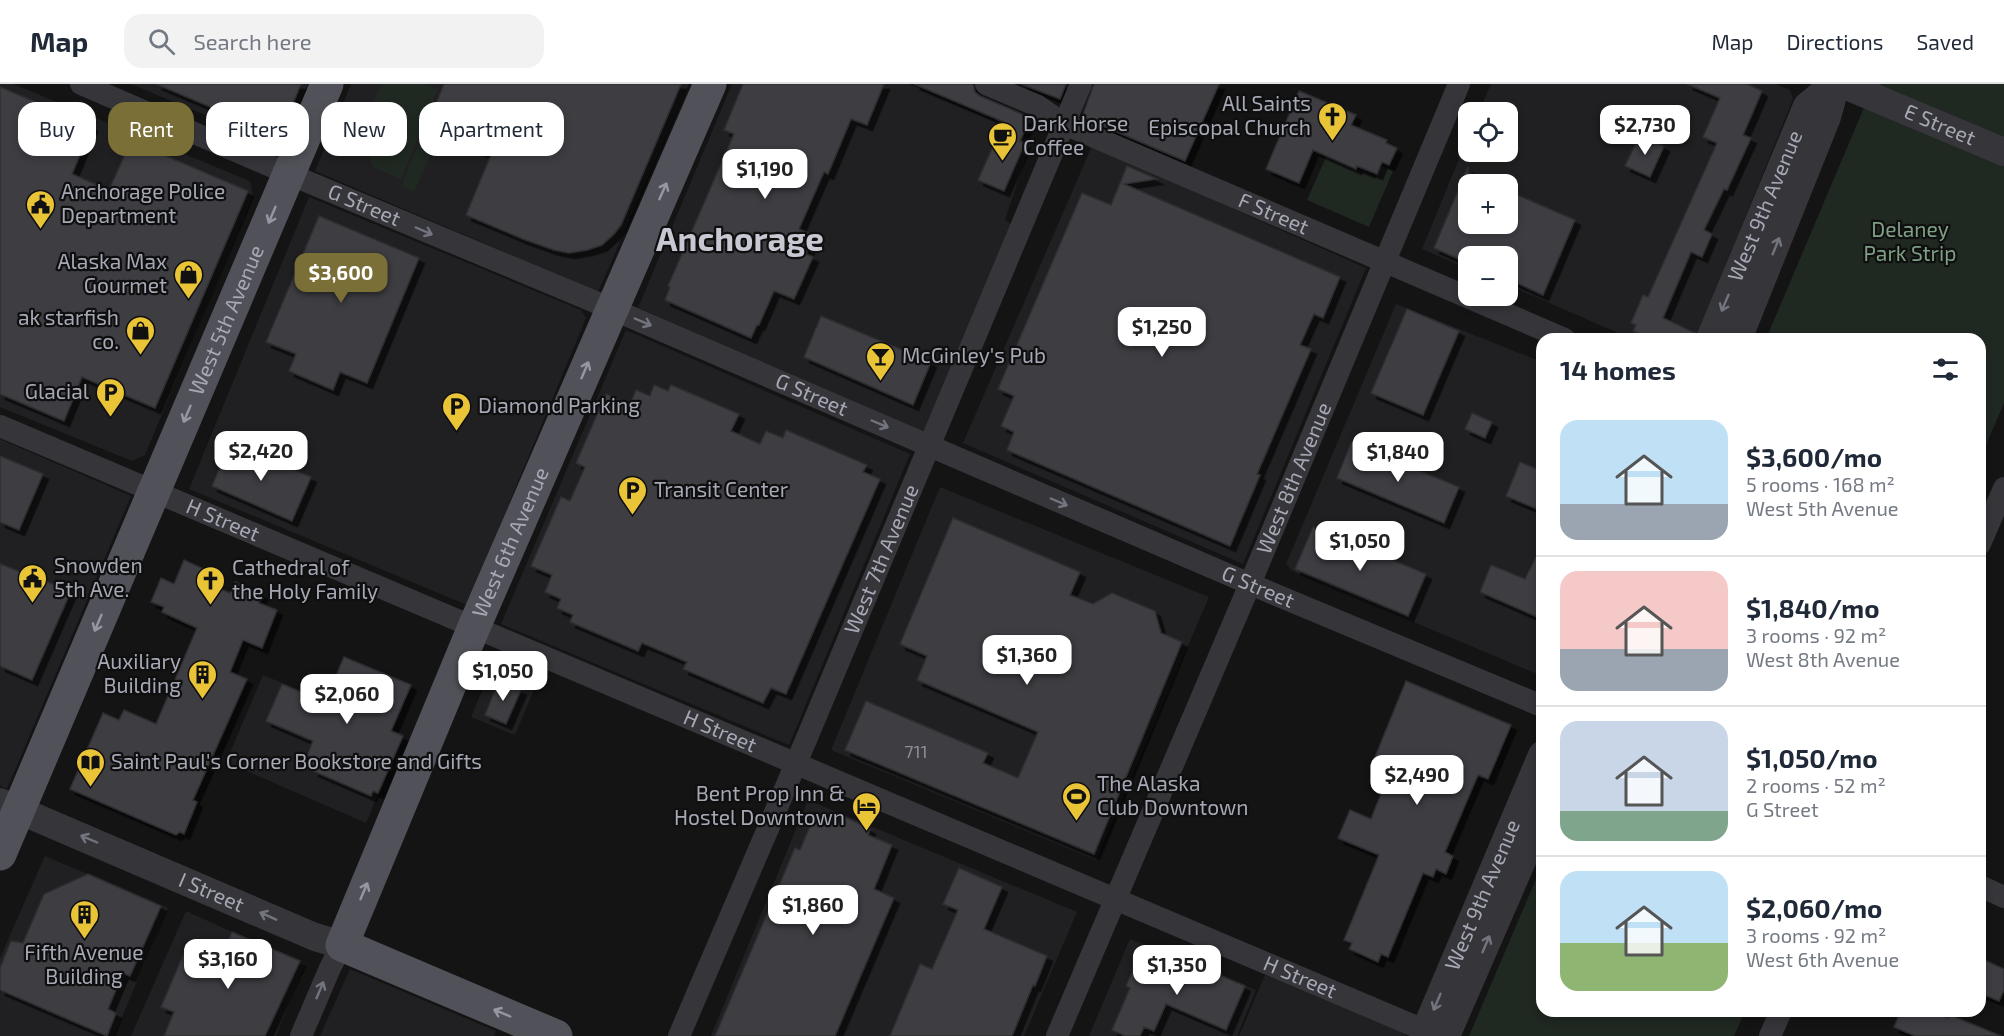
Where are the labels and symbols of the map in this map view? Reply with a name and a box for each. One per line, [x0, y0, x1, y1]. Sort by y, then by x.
place label: All Saints Episcopal Church [1148, 90, 1311, 139]
street label: E Street [1901, 98, 1980, 150]
church icon: All Saints Episcopal Church [1316, 100, 1348, 142]
pin: $2,730 [1596, 105, 1694, 156]
place label: Dark Horse Coffee [1023, 110, 1128, 159]
cafe icon: Dark Horse Coffee [986, 120, 1018, 162]
street label: West 9th Avenue [1721, 126, 1806, 285]
pin: $1,190 [716, 149, 814, 200]
place label: Anchorage Police Department [61, 178, 225, 227]
street label: G Street [325, 178, 405, 230]
one-way arrow [658, 183, 669, 201]
street label: F Street [1235, 186, 1313, 239]
public building icon: Anchorage Police Department [24, 188, 56, 230]
one-way arrow [266, 205, 277, 224]
park label: Delaney Park Strip [1864, 216, 1956, 265]
district label: Anchorage [656, 218, 824, 258]
one-way arrow [415, 226, 433, 237]
one-way arrow [1771, 237, 1782, 256]
street label: West 5th Avenue [183, 241, 268, 398]
place label: Alaska Max Gourmet [58, 248, 167, 297]
pin: $3,600 [292, 253, 390, 304]
shop icon: Alaska Max Gourmet [172, 258, 204, 300]
one-way arrow [1719, 293, 1730, 311]
place label: ak starfish co. [18, 304, 119, 353]
pin: $1,250 [1113, 307, 1211, 358]
shop icon: ak starfish co. [124, 314, 156, 356]
one-way arrow [633, 317, 652, 328]
bar icon: McGinley's Pub [865, 340, 897, 382]
place label: McGinley's Pub [902, 342, 1046, 367]
one-way arrow [580, 362, 592, 380]
street label: G Street [772, 367, 852, 420]
parking icon: Glacial [94, 376, 126, 418]
place label: Glacial [25, 378, 90, 403]
parking icon: Diamond Parking [441, 390, 473, 432]
place label: Diamond Parking [478, 392, 640, 417]
street label: West 8th Avenue [1250, 398, 1336, 557]
one-way arrow [181, 404, 192, 423]
one-way arrow [871, 420, 889, 431]
pin: $2,420 [212, 431, 310, 482]
pin: $1,840 [1349, 432, 1447, 483]
street label: West 6th Avenue [466, 463, 553, 621]
parking icon: Transit Center [617, 474, 649, 516]
place label: Transit Center [654, 476, 789, 501]
street label: West 7th Avenue [838, 480, 923, 637]
street label: H Street [183, 493, 264, 546]
one-way arrow [1049, 497, 1068, 508]
pin: $1,050 [1311, 521, 1409, 572]
place label: Snowden 5th Ave. [54, 552, 143, 601]
place label: Cathedral of the Holy Family [232, 554, 378, 603]
street label: G Street [1218, 559, 1298, 612]
public building icon: Snowden 5th Ave. [17, 562, 49, 604]
church icon: Cathedral of the Holy Family [195, 564, 227, 606]
one-way arrow [92, 613, 103, 632]
pin: $1,360 [978, 635, 1076, 686]
place label: Auxiliary Building [97, 648, 181, 697]
pin: $1,050 [454, 651, 552, 702]
building icon: Auxiliary Building [186, 658, 218, 700]
pin: $2,060 [298, 674, 396, 725]
street label: H Street [680, 703, 761, 757]
house number: 711 [904, 740, 928, 762]
library icon: Saint Paul's Corner Bookstore and Gifts [74, 746, 106, 788]
place label: Saint Paul's Corner Bookstore and Gifts [111, 748, 482, 773]
pin: $2,490 [1368, 755, 1466, 806]
place label: The Alaska Club Downtown [1097, 770, 1249, 819]
place label: Bent Prop Inn & Hostel Downtown [674, 780, 845, 829]
sports icon: The Alaska Club Downtown [1060, 780, 1092, 822]
hotel icon: Bent Prop Inn & Hostel Downtown [850, 790, 882, 832]
street label: West 9th Avenue [1438, 816, 1524, 974]
one-way arrow [80, 833, 98, 844]
street label: I Street [176, 866, 248, 916]
one-way arrow [359, 882, 370, 901]
pin: $1,860 [764, 885, 862, 936]
building icon: Fifth Avenue Building [68, 898, 100, 940]
one-way arrow [259, 910, 278, 921]
one-way arrow [1481, 935, 1493, 953]
place label: Fifth Avenue Building [24, 939, 144, 988]
pin: $3,160 [179, 939, 277, 990]
pin: $1,350 [1128, 945, 1226, 996]
street label: H Street [1260, 949, 1341, 1003]
one-way arrow [315, 981, 326, 1000]
one-way arrow [1431, 993, 1442, 1011]
one-way arrow [494, 1007, 512, 1018]

